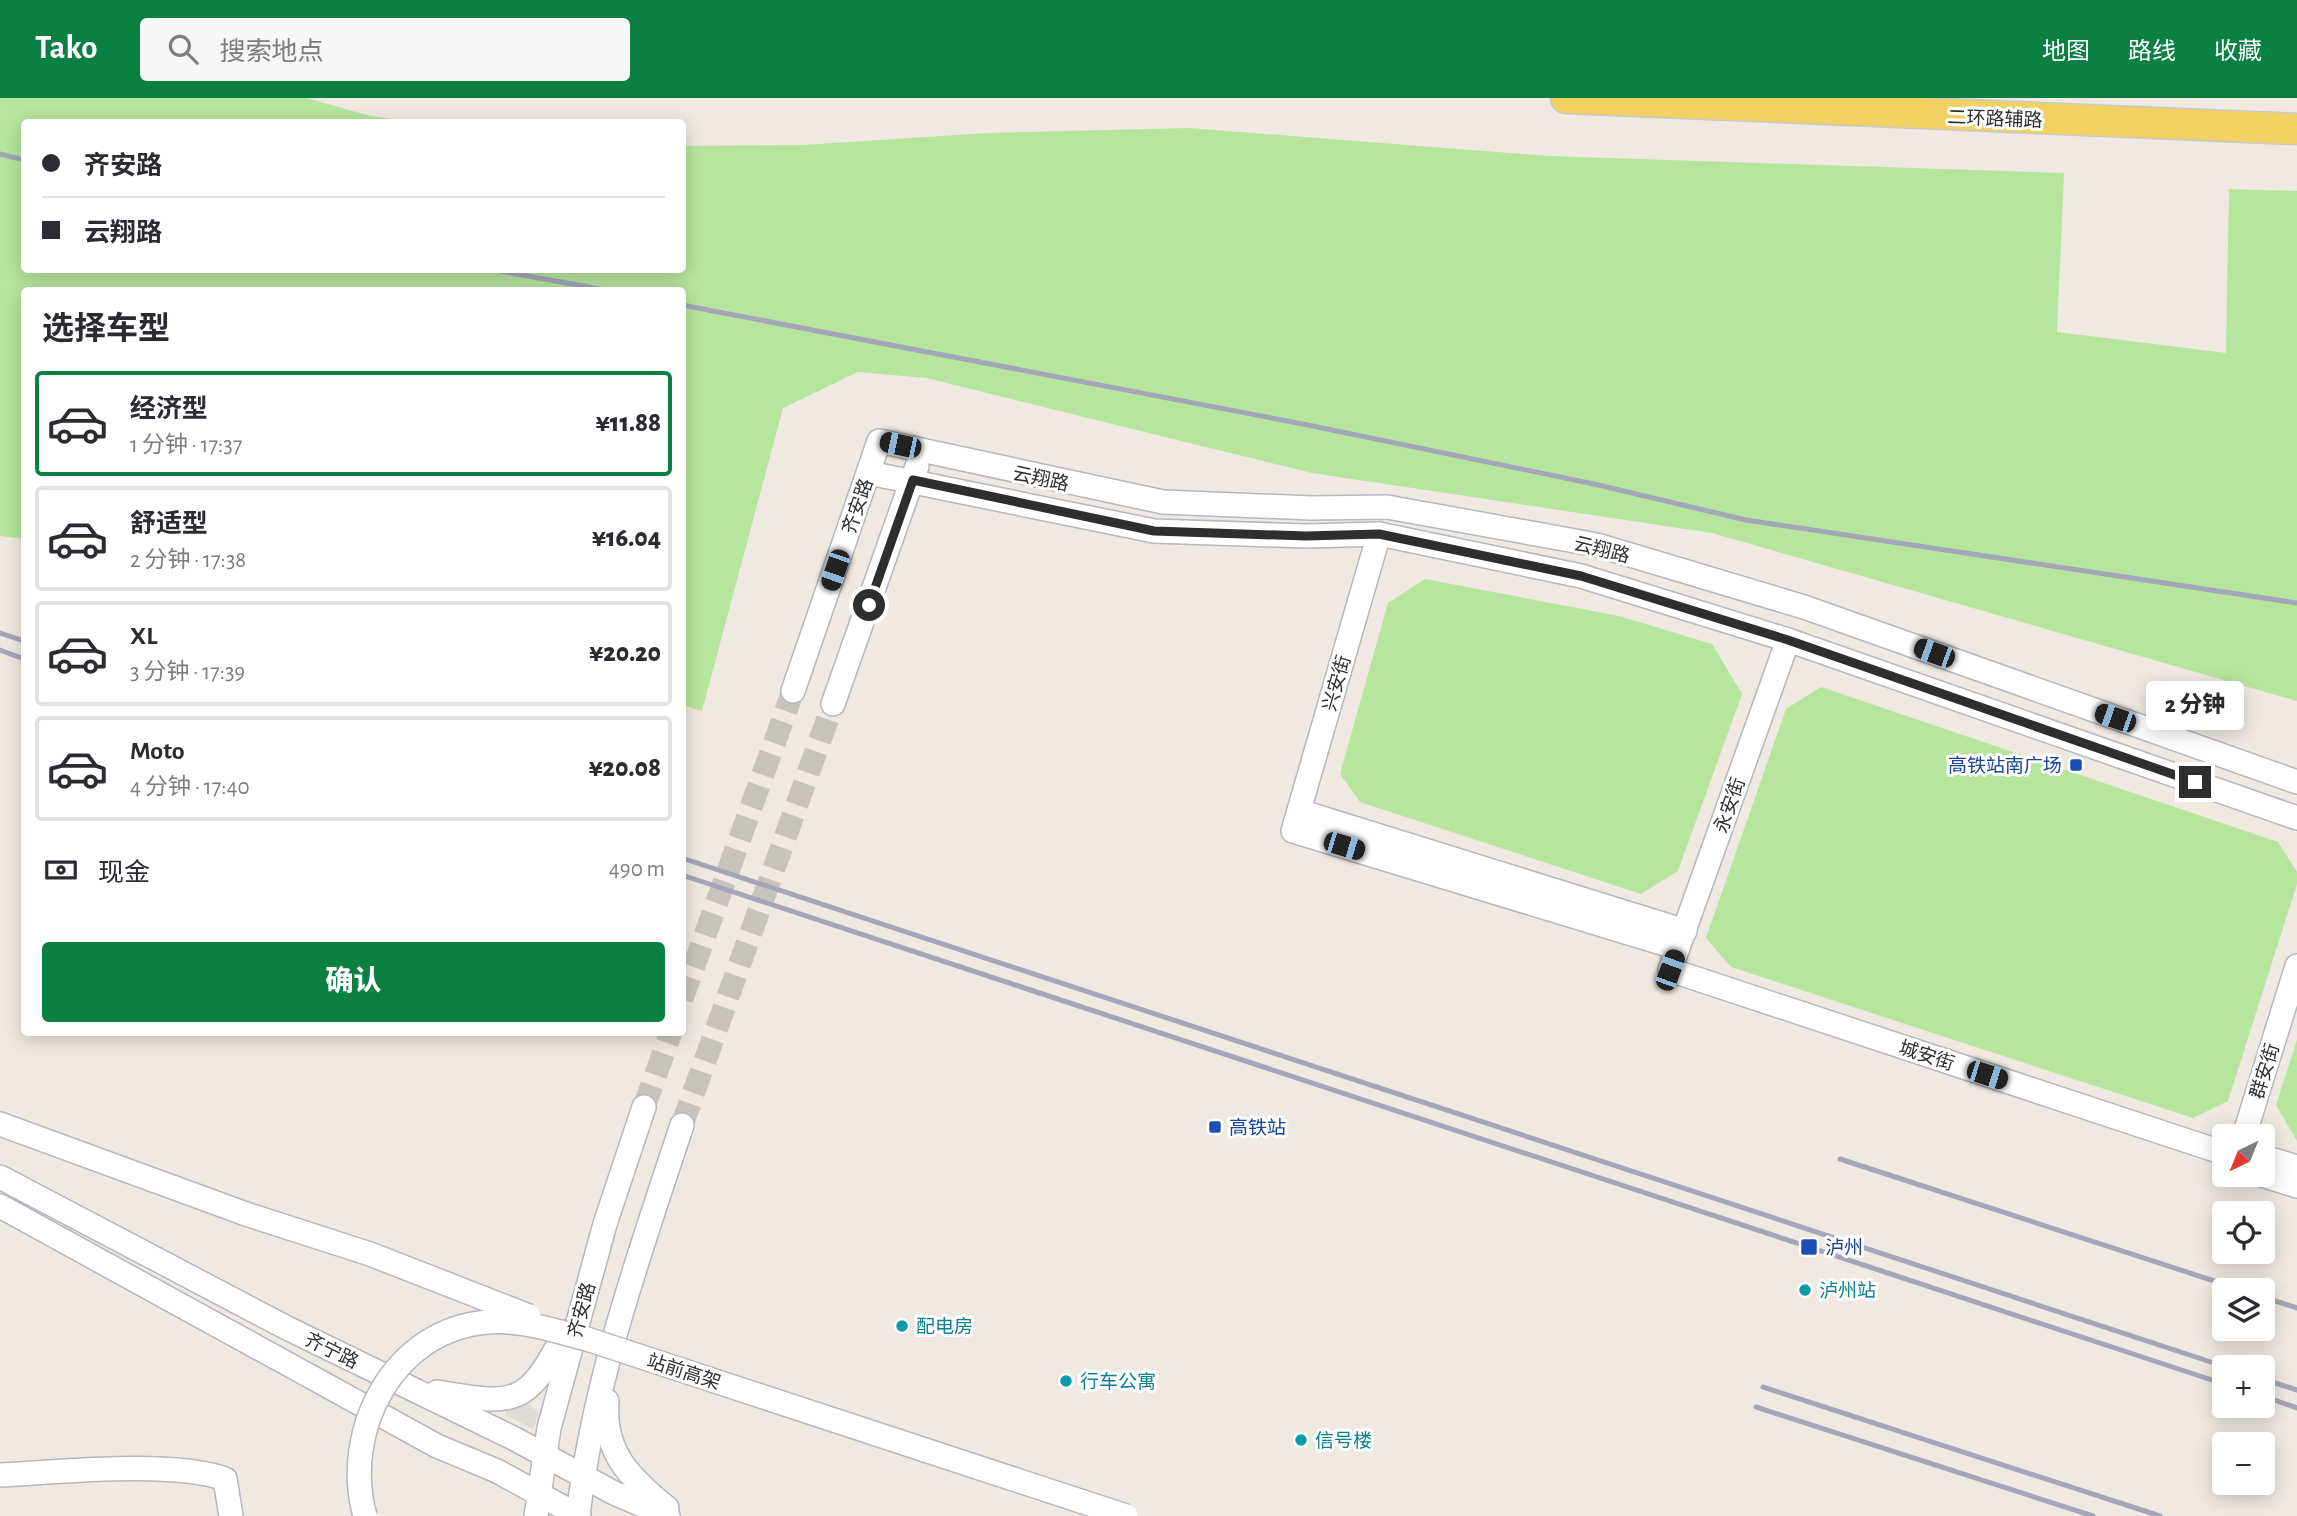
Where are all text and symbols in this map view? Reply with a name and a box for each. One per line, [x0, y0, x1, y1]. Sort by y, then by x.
search box [140, 18, 630, 81]
icon: search [164, 30, 202, 68]
text: Tako [35, 32, 98, 65]
text: 搜索地点 [220, 39, 324, 65]
text: 地图 [2042, 40, 2090, 64]
text: 路线 [2128, 40, 2176, 64]
text: 收藏 [2214, 40, 2262, 64]
street label: 二环路辅路 [1947, 107, 2043, 131]
text: 齐安路 [84, 153, 162, 179]
text: 云翔路 [84, 220, 162, 246]
text: 选择车型 [42, 313, 170, 345]
icon: car [46, 392, 109, 455]
text: 经济型 [130, 396, 208, 422]
text: ¥11.88 [596, 410, 661, 436]
car [878, 430, 923, 460]
text: 1 分钟 · 17:37 [130, 434, 242, 457]
street label: 云翔路 [1011, 463, 1071, 495]
street label: 齐安路 [838, 476, 877, 537]
icon: car [46, 507, 109, 570]
text: 舒适型 [130, 511, 208, 537]
text: ¥16.04 [592, 525, 661, 551]
street label: 云翔路 [1572, 533, 1632, 567]
car [819, 547, 852, 593]
text: 2 分钟 · 17:38 [130, 549, 246, 572]
route start [853, 589, 885, 621]
icon: car [46, 622, 109, 685]
text: XL [130, 623, 157, 649]
car [1911, 636, 1958, 670]
text: ¥20.20 [589, 640, 661, 666]
street label: 兴安街 [1319, 653, 1354, 713]
text: 3 分钟 · 17:39 [130, 661, 245, 684]
callout: 2 分钟 [2146, 680, 2244, 730]
text: 2 分钟 [2165, 694, 2225, 717]
car [2092, 701, 2139, 735]
icon: car [46, 737, 109, 800]
text: Moto [130, 738, 185, 764]
text: ¥20.08 [588, 755, 661, 781]
place label: 高铁站南广场 [1948, 755, 2062, 776]
marker: 高铁站南广场 [2068, 757, 2084, 773]
route end [2179, 766, 2211, 798]
street label: 永安街 [1710, 775, 1749, 836]
text: 4 分钟 · 17:40 [130, 776, 250, 799]
car [1321, 830, 1368, 862]
icon: cash [42, 851, 80, 889]
text: 490 m [609, 858, 665, 881]
text: 现金 [98, 860, 150, 886]
button: 确认 [42, 942, 665, 1022]
car [1653, 947, 1688, 993]
street label: 城安街 [1896, 1037, 1957, 1074]
street label: 群安街 [2246, 1041, 2283, 1101]
car [1964, 1059, 2011, 1091]
place label: 高铁站 [1229, 1117, 1286, 1138]
marker: 高铁站 [1207, 1119, 1223, 1135]
north arrow [2212, 1124, 2275, 1186]
map controls [2212, 1124, 2275, 1495]
button: locate [2212, 1201, 2275, 1264]
marker: 泸州 [1799, 1237, 1819, 1257]
place label: 泸州 [1825, 1238, 1863, 1258]
button: layers [2212, 1278, 2275, 1341]
street label: 齐安路 [564, 1280, 599, 1340]
place label: 泸州站 [1819, 1281, 1876, 1301]
marker: 泸州站 [1797, 1282, 1813, 1298]
place label: 配电房 [916, 1317, 973, 1337]
marker: 配电房 [894, 1318, 910, 1334]
street label: 齐宁路 [302, 1329, 362, 1372]
street label: 站前高架 [644, 1350, 723, 1393]
button: + [2212, 1355, 2275, 1418]
place label: 行车公寓 [1080, 1371, 1156, 1392]
marker: 行车公寓 [1058, 1373, 1074, 1389]
place label: 信号楼 [1315, 1430, 1372, 1451]
marker: 信号楼 [1293, 1432, 1309, 1448]
button: − [2212, 1432, 2275, 1495]

